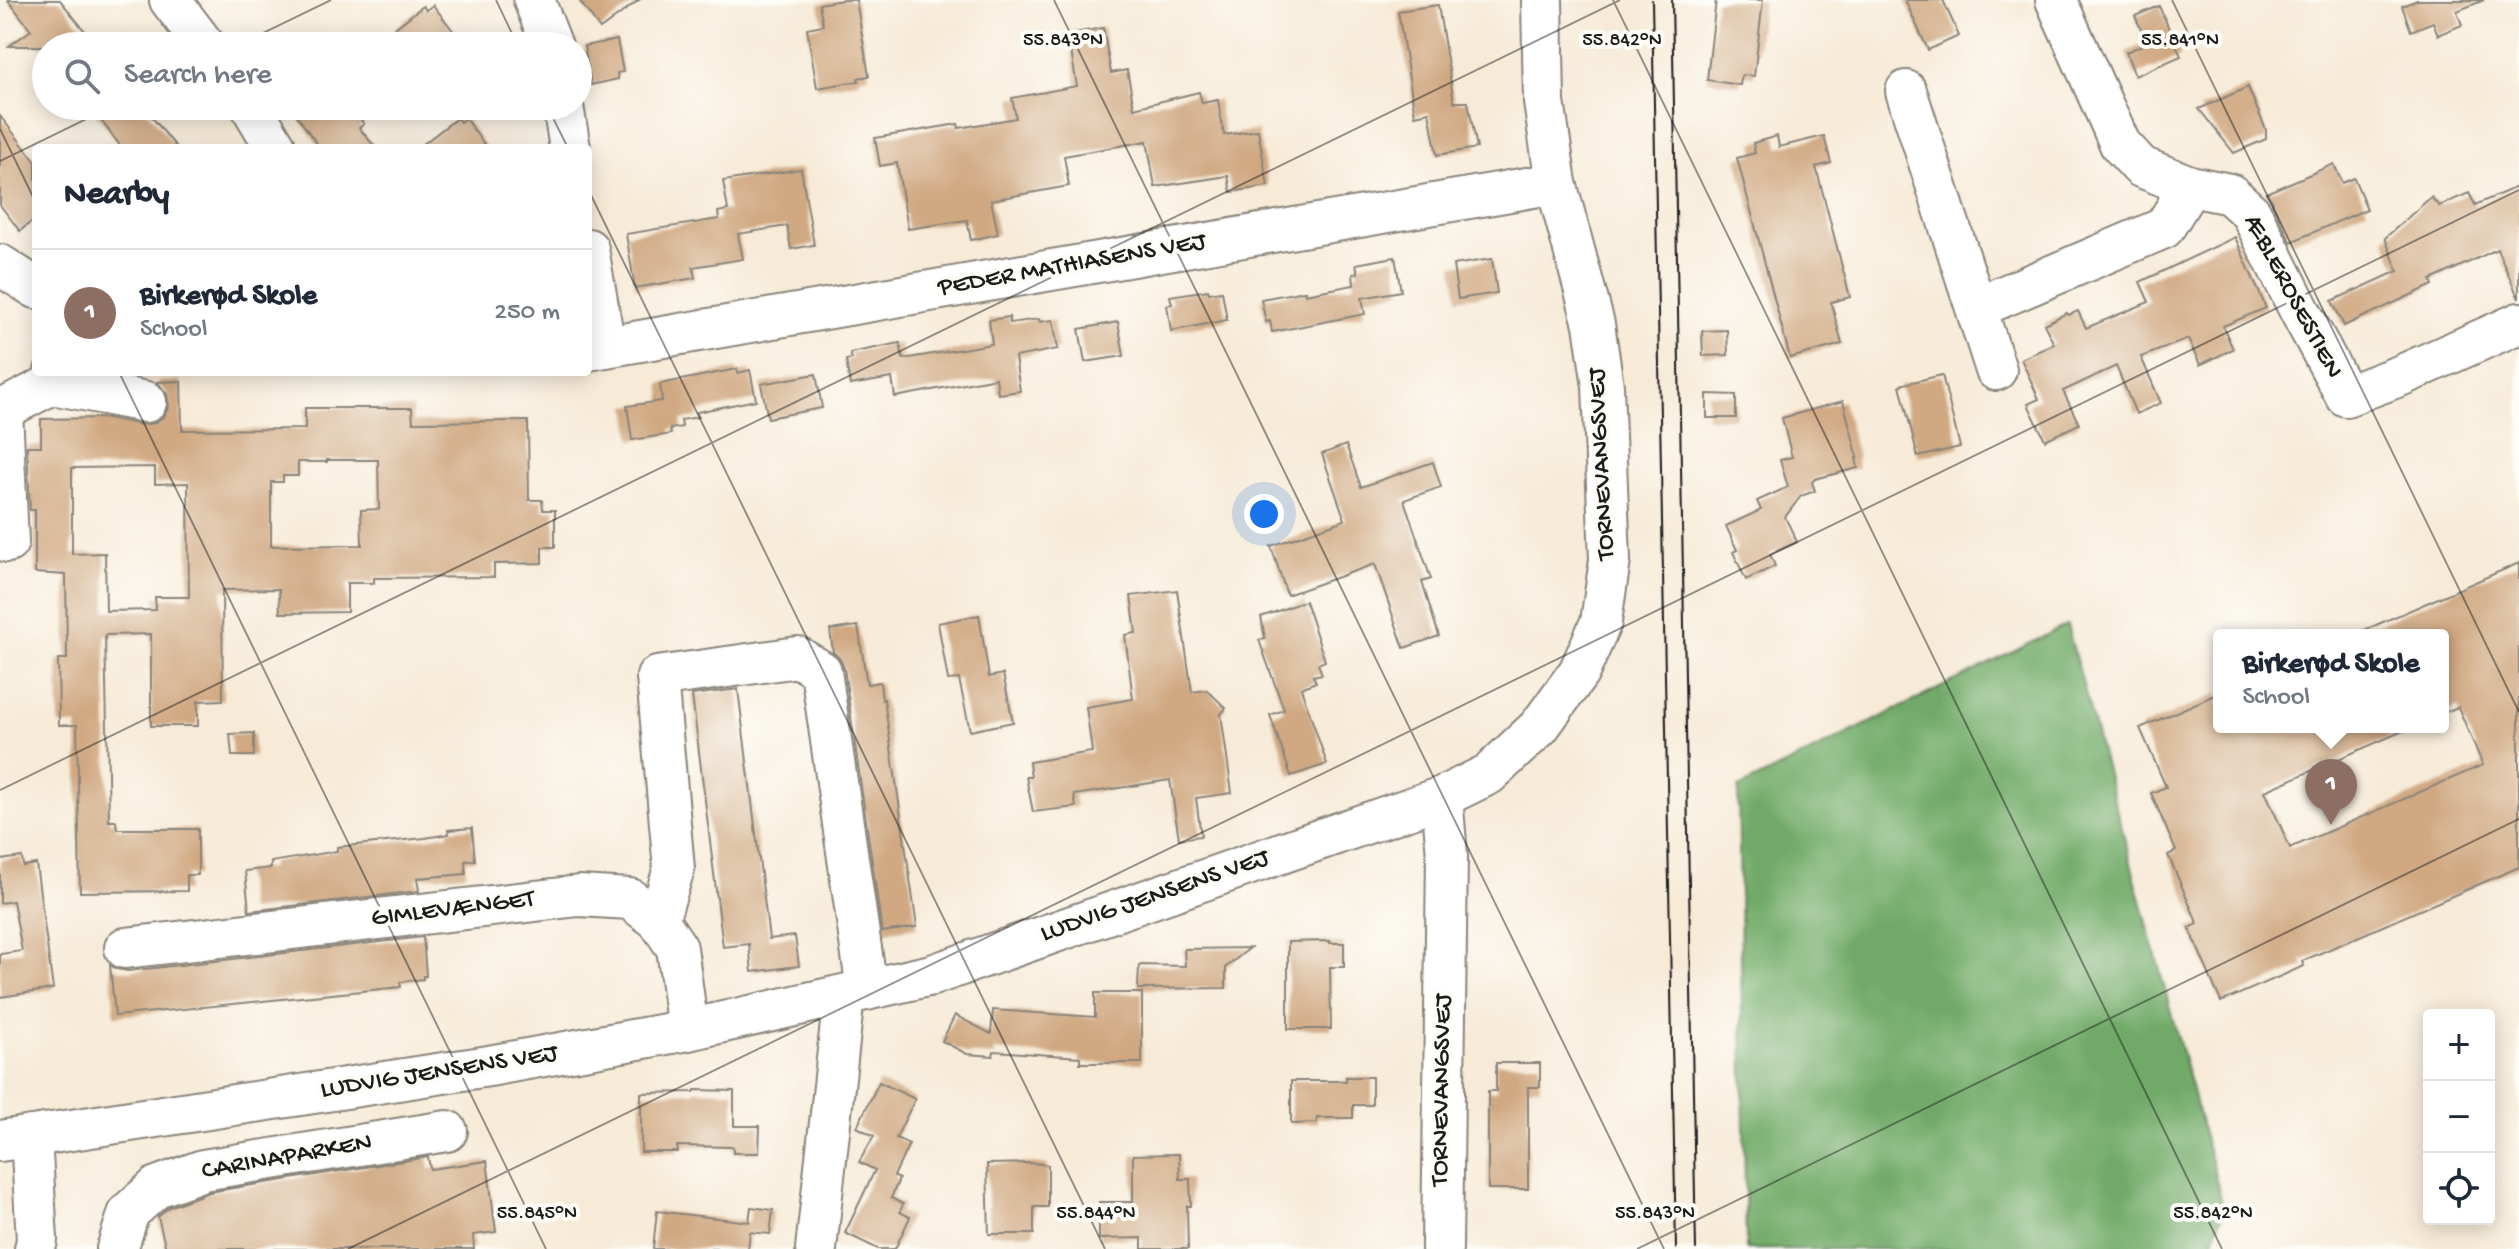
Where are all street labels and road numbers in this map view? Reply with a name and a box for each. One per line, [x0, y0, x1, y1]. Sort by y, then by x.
street label: ÆBLEROSESTIEN [2236, 209, 2348, 385]
street label: PEDER MATHIASENS VEJ [935, 227, 1209, 305]
street label: TORNEVANGSVEJ [1582, 366, 1624, 563]
street label: LUDVIG JENSENS VEJ [1037, 843, 1274, 951]
street label: GIMLEVÆNGET [370, 884, 537, 935]
street label: TORNEVANGSVEJ [1426, 992, 1460, 1188]
street label: LUDVIG JENSENS VEJ [318, 1039, 561, 1107]
street label: CARINAPARKEN [199, 1128, 375, 1188]

